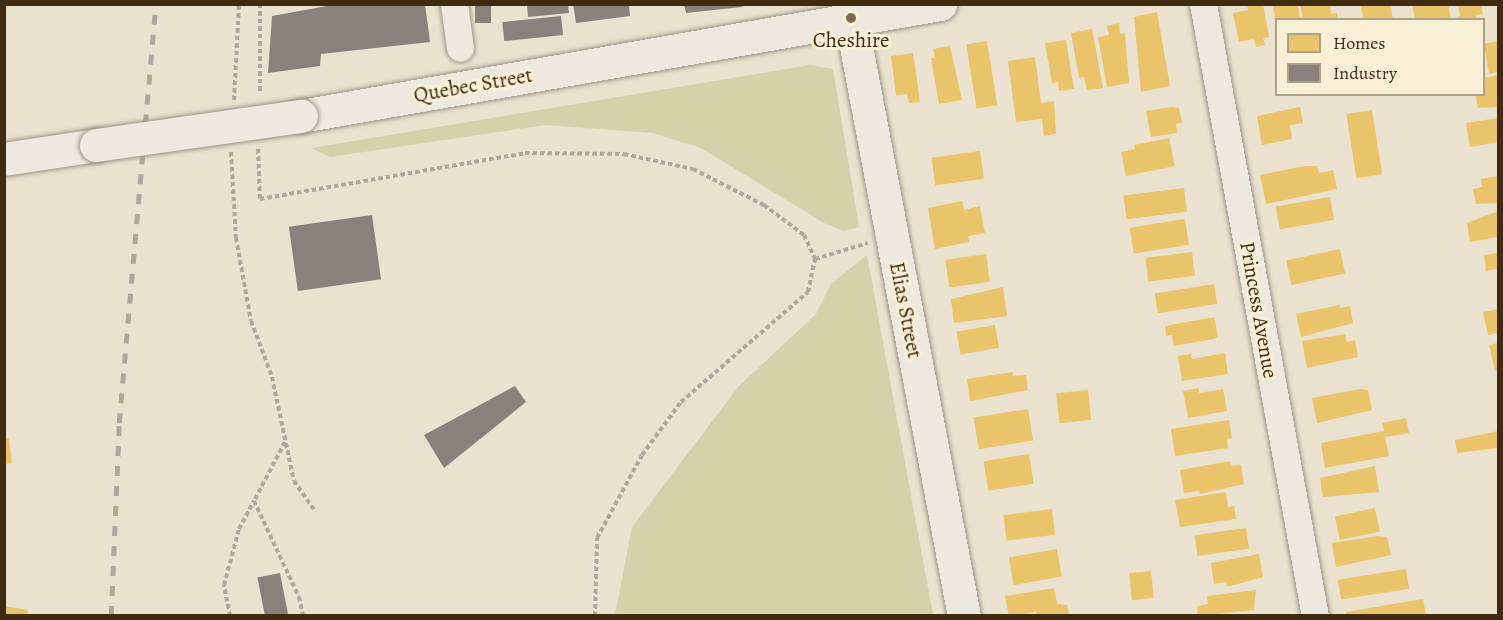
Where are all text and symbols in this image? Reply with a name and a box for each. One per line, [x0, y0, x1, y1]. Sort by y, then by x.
marker: Cheshire [844, 11, 858, 25]
legend [1275, 18, 1485, 96]
place label: Cheshire [813, 27, 889, 53]
text: Homes [1333, 31, 1385, 55]
text: Industry [1333, 61, 1397, 85]
street label: Quebec Street [412, 62, 534, 108]
street label: Princess Avenue [1235, 240, 1283, 380]
street label: Elias Street [884, 260, 928, 360]

